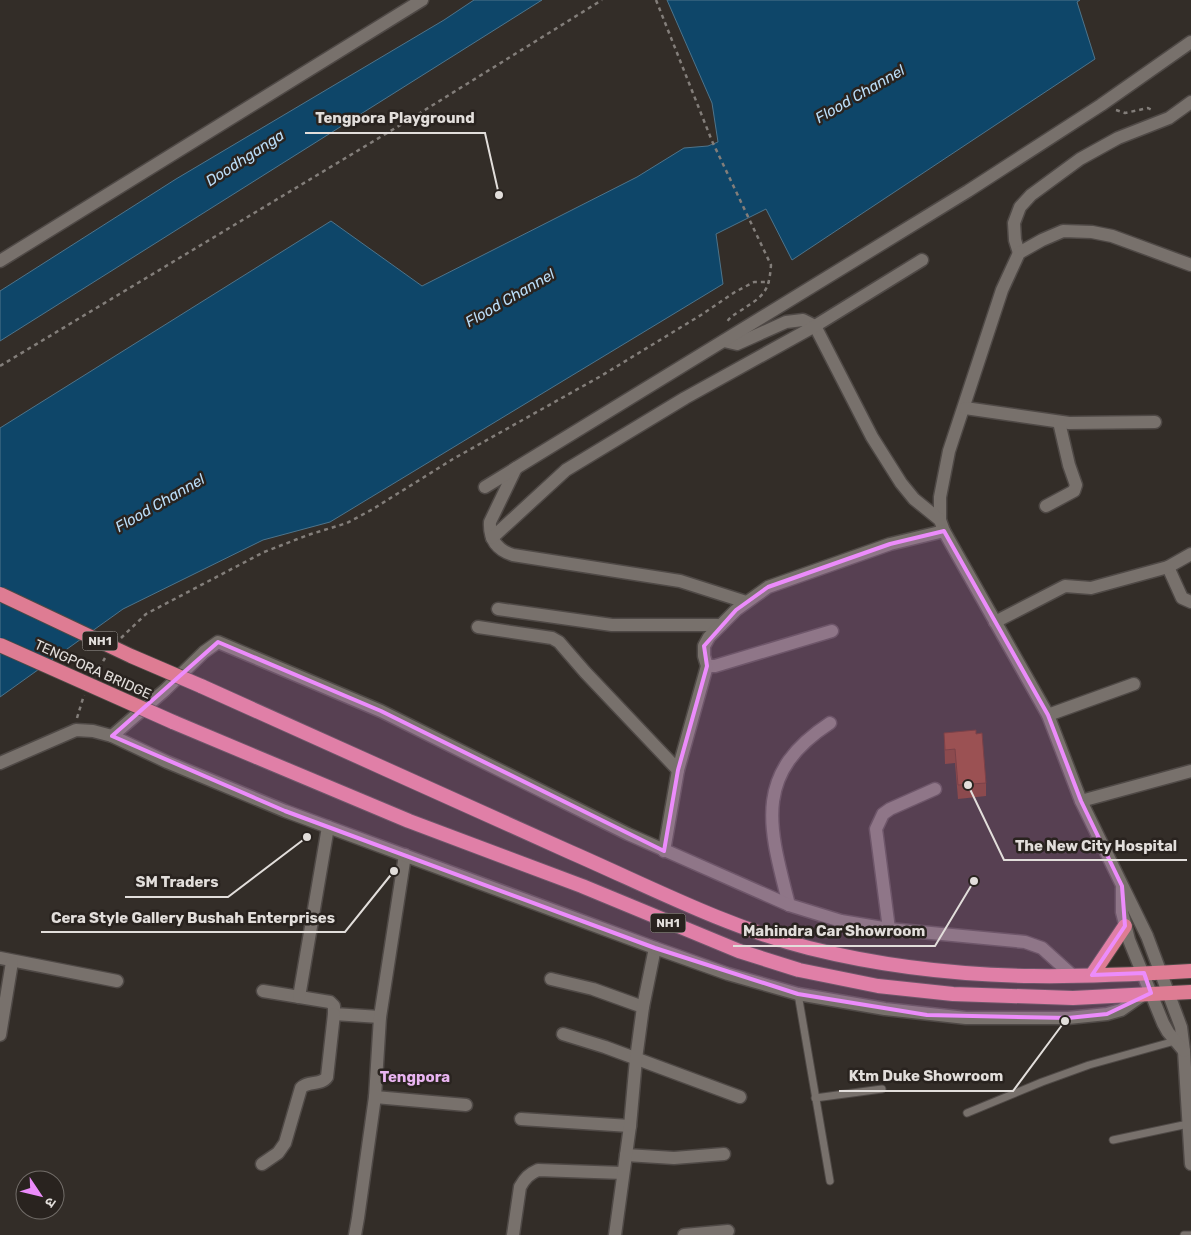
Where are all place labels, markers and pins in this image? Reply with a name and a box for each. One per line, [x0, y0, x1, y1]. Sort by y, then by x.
callout: Tengpora Playground [305, 103, 485, 133]
callout: The New City Hospital [1004, 830, 1187, 860]
callout: SM Traders [125, 867, 228, 897]
callout: Cera Style Gallery Bushah Enterprises [41, 902, 345, 932]
callout: Mahindra Car Showroom [733, 916, 935, 946]
callout: Ktm Duke Showroom [839, 1061, 1013, 1091]

